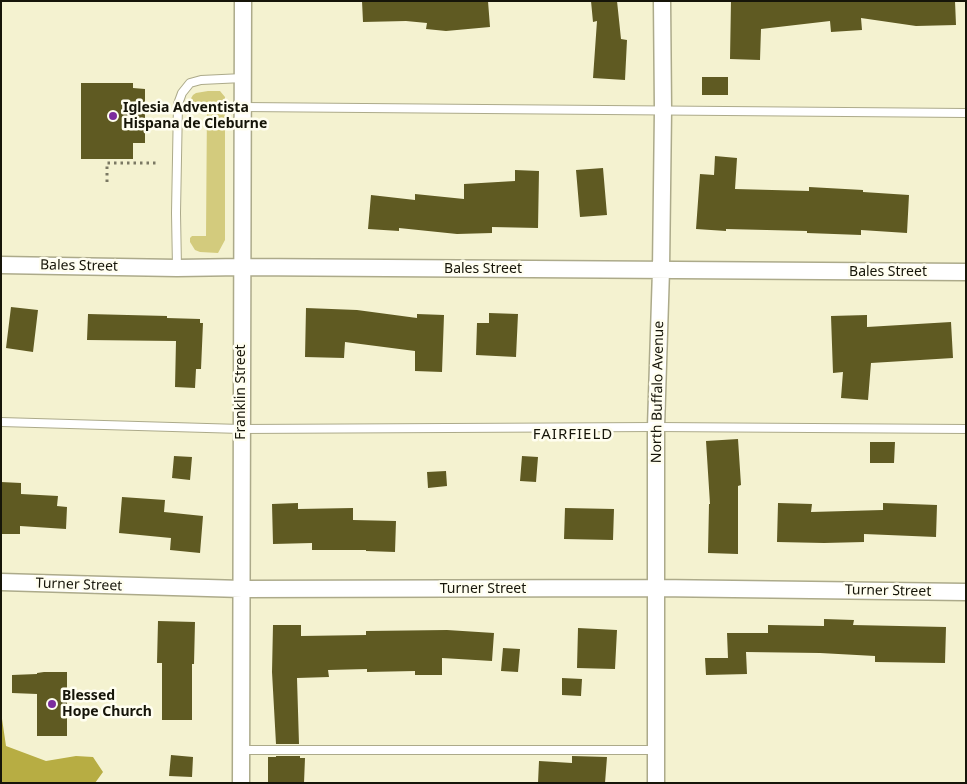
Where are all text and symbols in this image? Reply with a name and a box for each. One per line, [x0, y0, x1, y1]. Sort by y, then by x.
place label: Iglesia Adventista Hispana de Cleburne [123, 100, 267, 132]
marker: Iglesia Adventista Hispana de Cleburne [107, 110, 119, 122]
street label: Bales Street [40, 257, 118, 275]
street label: Bales Street [444, 261, 522, 277]
street label: Bales Street [849, 264, 927, 280]
street label: North Buffalo Avenue [648, 321, 668, 463]
street label: Franklin Street [233, 344, 249, 440]
district label: FAIRFIELD [532, 426, 614, 444]
street label: Turner Street [35, 575, 123, 595]
street label: Turner Street [440, 581, 526, 597]
street label: Turner Street [845, 582, 931, 600]
place label: Blessed Hope Church [62, 688, 152, 720]
marker: Blessed Hope Church [46, 698, 58, 710]

